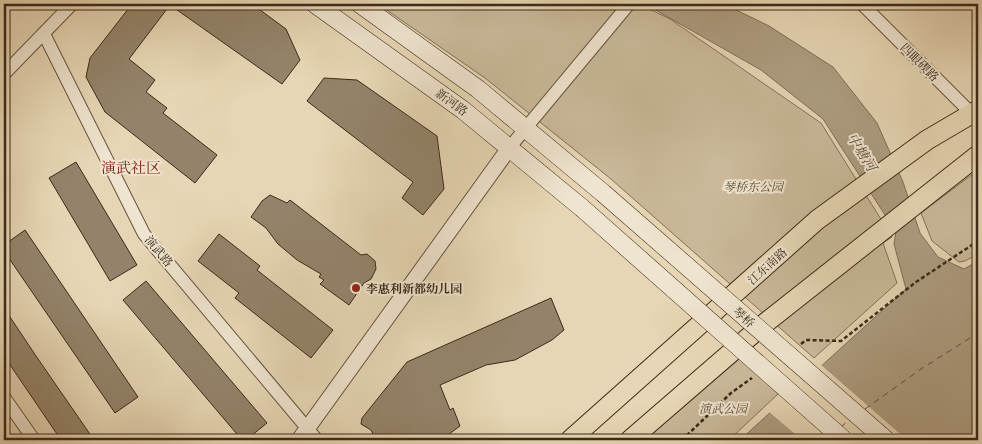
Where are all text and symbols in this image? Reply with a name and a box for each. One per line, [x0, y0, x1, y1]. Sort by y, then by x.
street label: 四眼碶路 [898, 40, 942, 84]
street label: 新河路 [433, 85, 471, 119]
water label: 中塘河 [843, 129, 882, 177]
district label: 演武社区 [101, 158, 161, 177]
park label: 琴桥东公园 [723, 179, 785, 194]
street label: 演武路 [142, 232, 176, 270]
street label: 江东南路 [744, 244, 790, 288]
place label: 李惠利新都幼儿园 [366, 281, 462, 296]
marker: 李惠利新都幼儿园 [350, 282, 362, 294]
street label: 琴桥 [730, 303, 758, 331]
park label: 演武公园 [699, 401, 749, 416]

